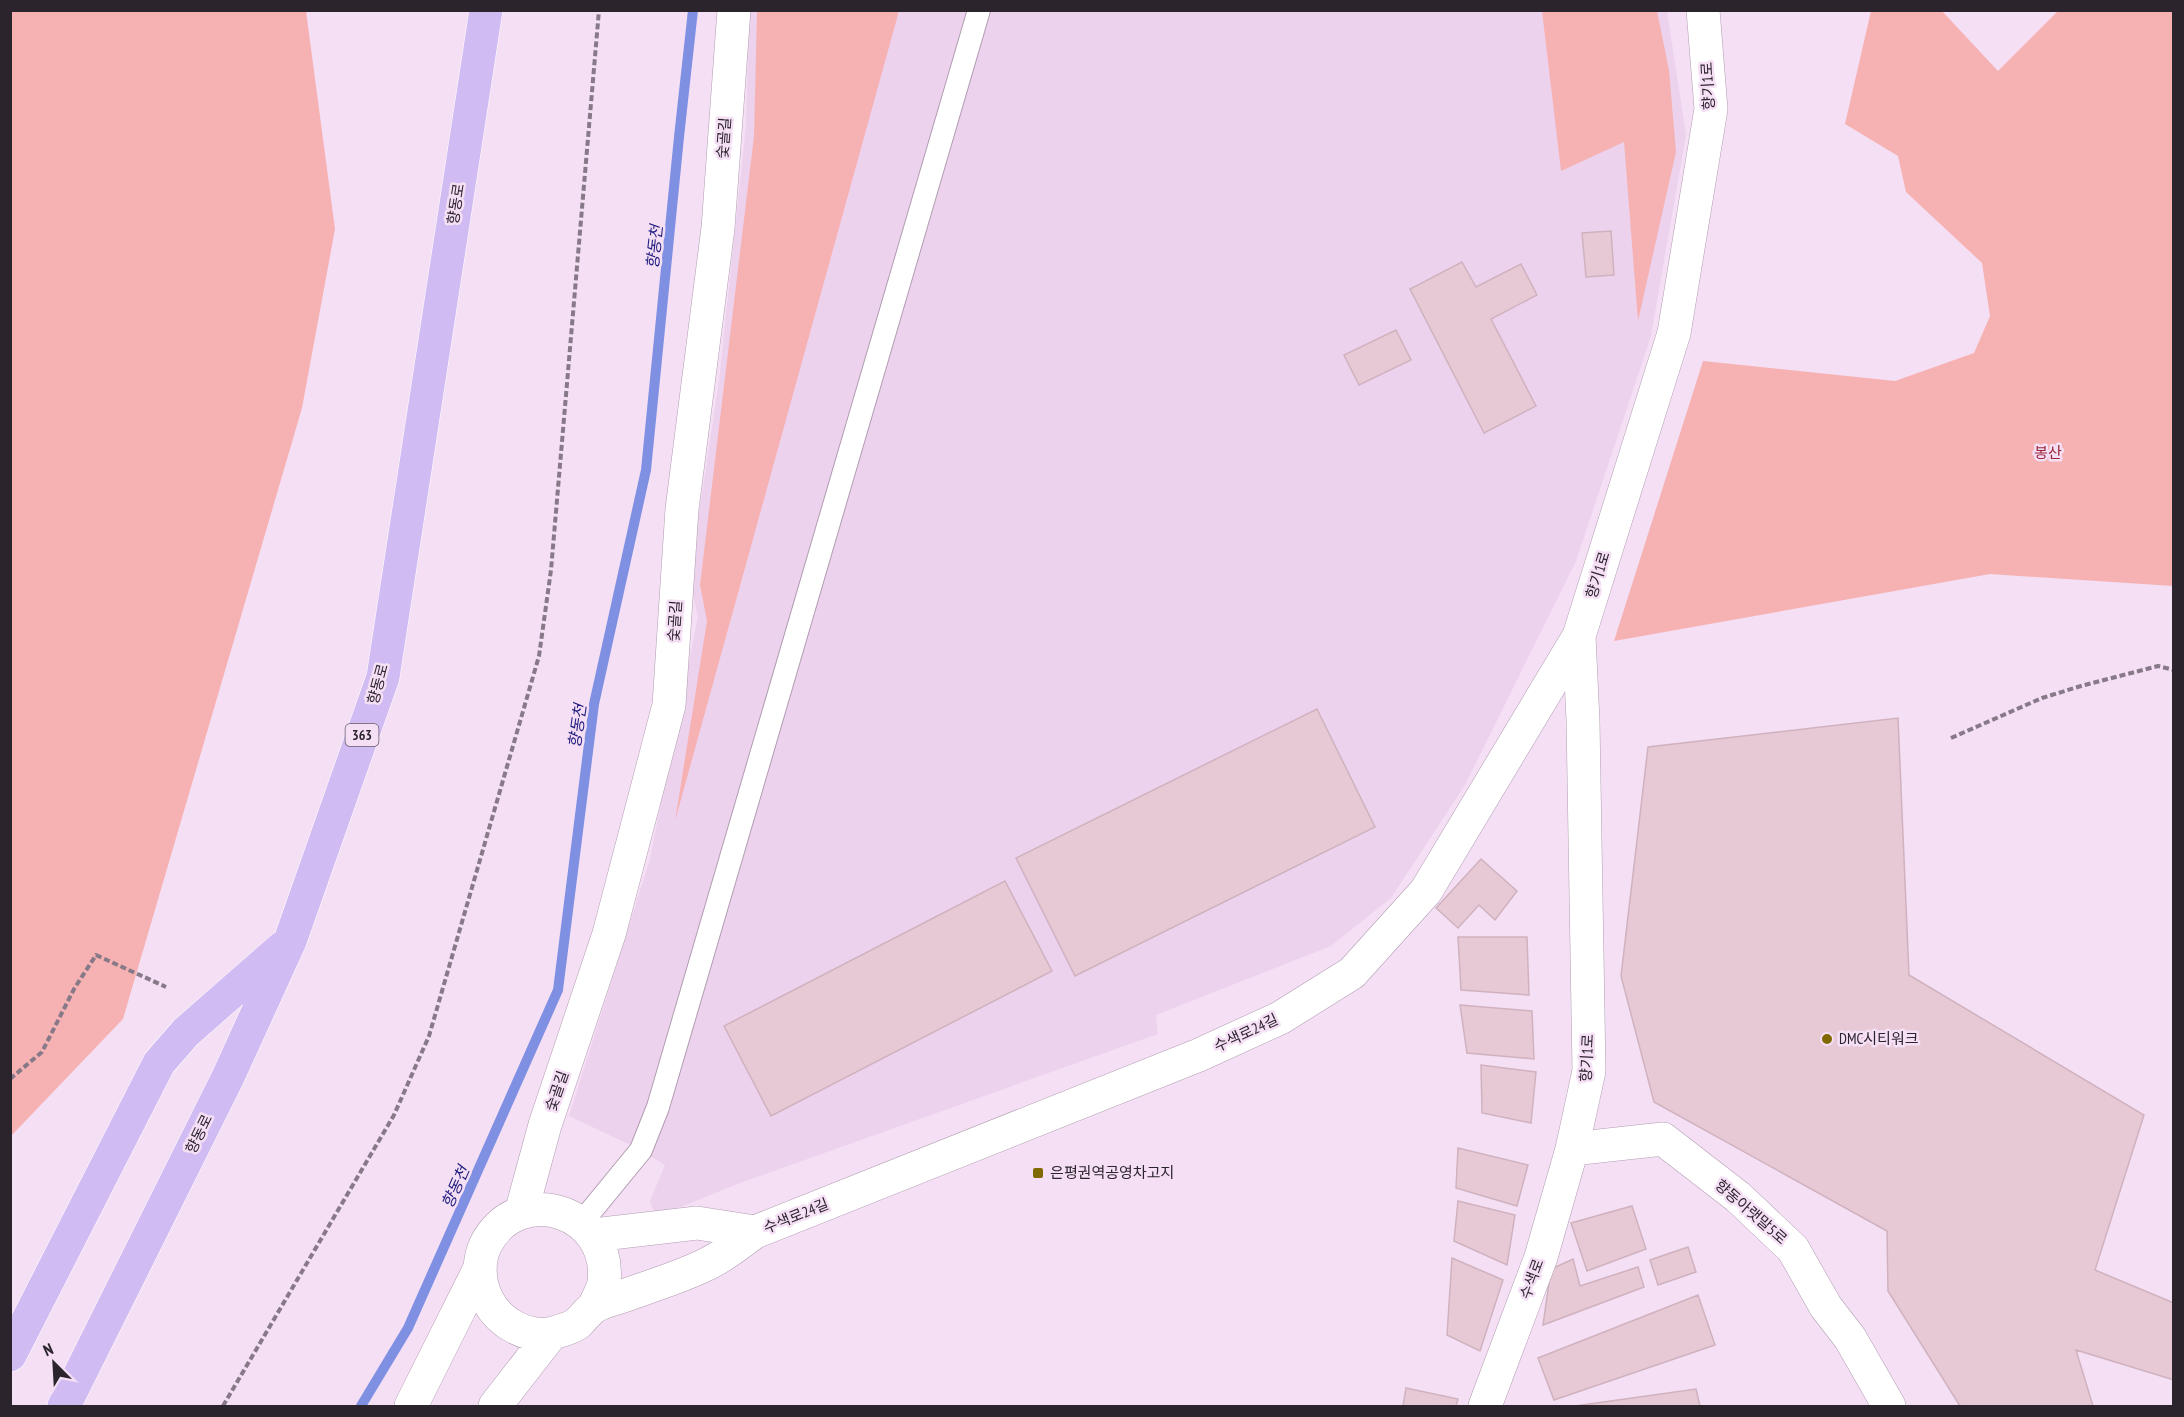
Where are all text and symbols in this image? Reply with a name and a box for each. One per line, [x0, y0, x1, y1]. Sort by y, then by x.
street label: 향기1로 [1697, 61, 1718, 111]
street label: 숯골길 [713, 117, 734, 159]
street label: 향동로 [443, 182, 468, 226]
water label: 향동천 [642, 222, 666, 270]
park label: 봉산 [2034, 443, 2062, 462]
street label: 향기1로 [1581, 549, 1614, 601]
street label: 숯골길 [664, 600, 685, 642]
street label: 향동로 [363, 661, 392, 706]
water label: 향동천 [564, 700, 590, 749]
road number: 363 [346, 724, 378, 746]
street label: 수색로24길 [1211, 1009, 1281, 1056]
place label: DMC시티워크 [1839, 1029, 1919, 1048]
marker: DMC시티워크 [1820, 1032, 1834, 1046]
street label: 향기1로 [1576, 1033, 1597, 1083]
street label: 숯골길 [541, 1068, 572, 1114]
street label: 향동로 [181, 1111, 216, 1157]
water label: 향동천 [437, 1161, 474, 1211]
place label: 은평권역공영차고지 [1050, 1163, 1174, 1182]
marker: 은평권역공영차고지 [1031, 1166, 1045, 1180]
street label: 향동아랫말5로 [1711, 1175, 1791, 1248]
street label: 수색로24길 [760, 1194, 831, 1237]
street label: 수색로 [1516, 1256, 1548, 1302]
north arrow [24, 1333, 84, 1393]
text: N [40, 1338, 56, 1360]

